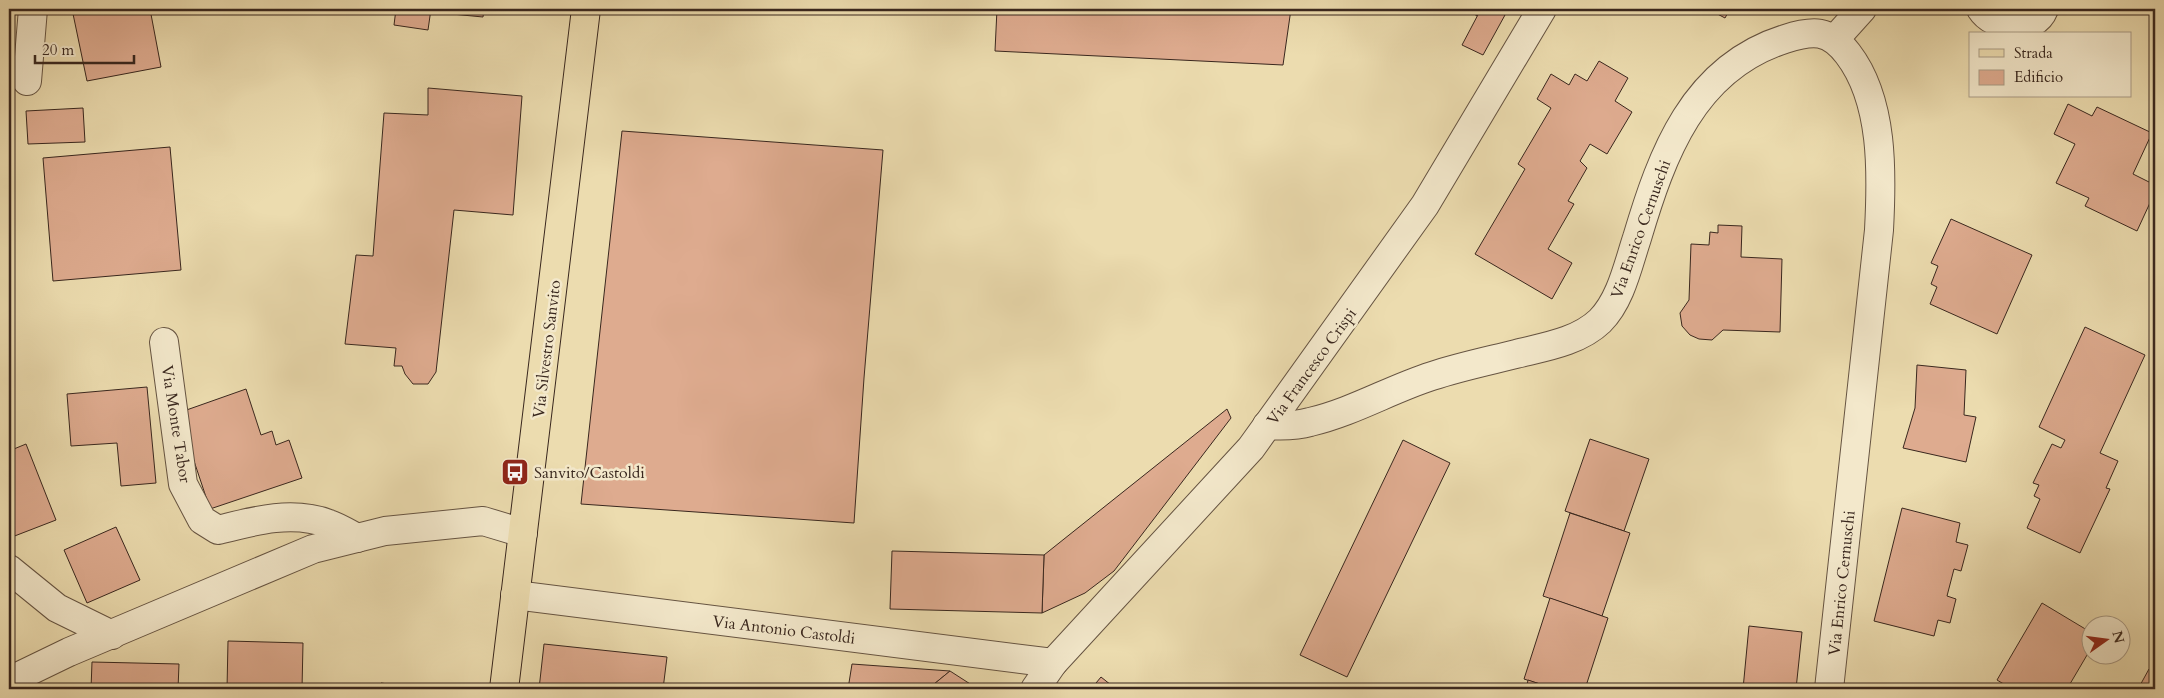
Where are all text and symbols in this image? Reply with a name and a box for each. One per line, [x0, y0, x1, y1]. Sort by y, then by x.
scale bar [35, 32, 134, 64]
legend [1969, 32, 2132, 98]
text: 20 m [42, 40, 74, 60]
text: Strada [2014, 43, 2053, 63]
text: Edificio [2014, 67, 2063, 87]
street label: Via Enrico Cernuschi [1606, 156, 1676, 302]
street label: Via Silvestro Sanvito [528, 278, 566, 419]
street label: Via Francesco Crispi [1262, 303, 1362, 429]
street label: Via Monte Tabor [156, 364, 196, 485]
bus stop icon: Sanvito/Castoldi [500, 457, 530, 487]
place label: Sanvito/Castoldi [534, 462, 645, 484]
street label: Via Enrico Cernuschi [1823, 509, 1861, 657]
street label: Via Antonio Castoldi [711, 610, 857, 650]
north arrow [2082, 616, 2132, 666]
text: N [2107, 629, 2129, 645]

